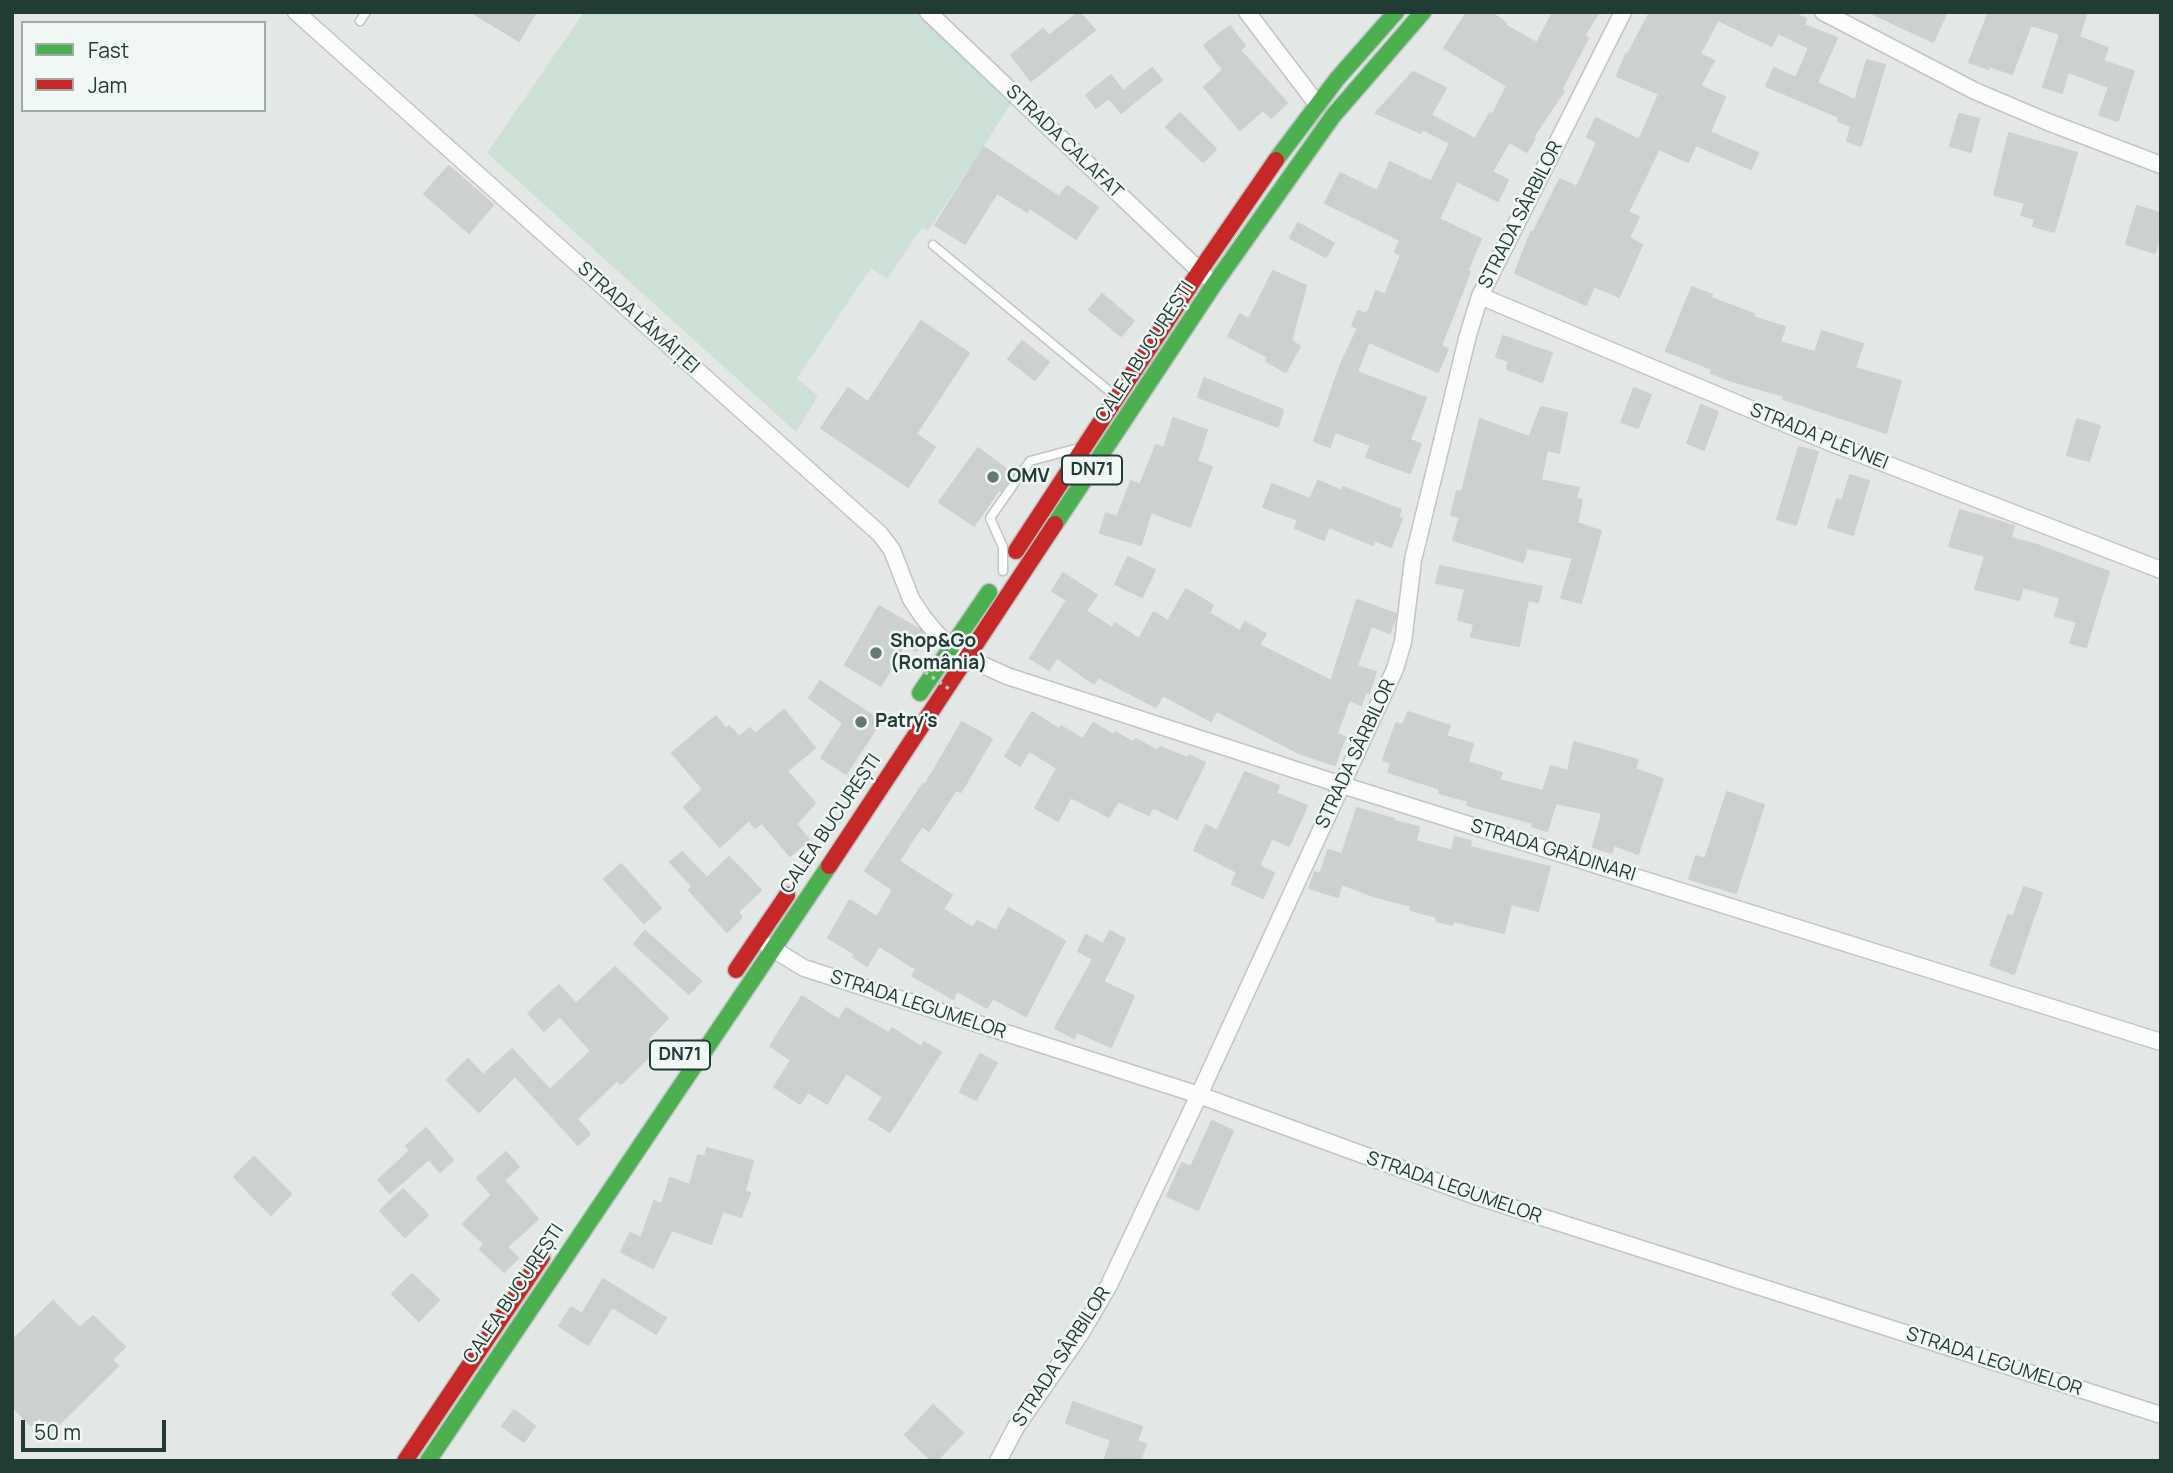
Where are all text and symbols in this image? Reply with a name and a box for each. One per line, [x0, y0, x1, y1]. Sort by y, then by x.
legend [21, 21, 266, 112]
text: Fast [88, 36, 129, 64]
text: Jam [88, 71, 127, 99]
street label: STRADA CALAFAT [1001, 80, 1127, 204]
street label: STRADA SÂRBILOR [1474, 138, 1568, 292]
street label: STRADA LĂMÂIȚEI [572, 257, 704, 379]
street label: CALEA BUCUREȘTI [1091, 277, 1199, 427]
street label: STRADA PLEVNEI [1747, 399, 1891, 475]
road number: DN71 [1062, 456, 1122, 484]
place label: OMV [1007, 466, 1050, 488]
marker: OMV [985, 469, 1001, 485]
place label: Shop&Go (România) [890, 631, 987, 675]
marker: Shop&Go (România) [868, 645, 884, 661]
street label: STRADA SÂRBILOR [1311, 676, 1401, 832]
place label: Patry's [875, 711, 938, 733]
marker: Patry's [853, 714, 869, 730]
street label: CALEA BUCUREȘTI [776, 750, 886, 898]
street label: STRADA GRĂDINARI [1468, 815, 1638, 887]
street label: STRADA LEGUMELOR [827, 966, 1009, 1044]
road number: DN71 [650, 1040, 710, 1070]
street label: STRADA LEGUMELOR [1363, 1147, 1545, 1229]
street label: CALEA BUCUREȘTI [459, 1220, 569, 1368]
street label: STRADA SÂRBILOR [1008, 1283, 1116, 1431]
street label: STRADA LEGUMELOR [1903, 1323, 2085, 1401]
scale bar [24, 1406, 170, 1450]
text: 50 m [34, 1418, 81, 1446]

